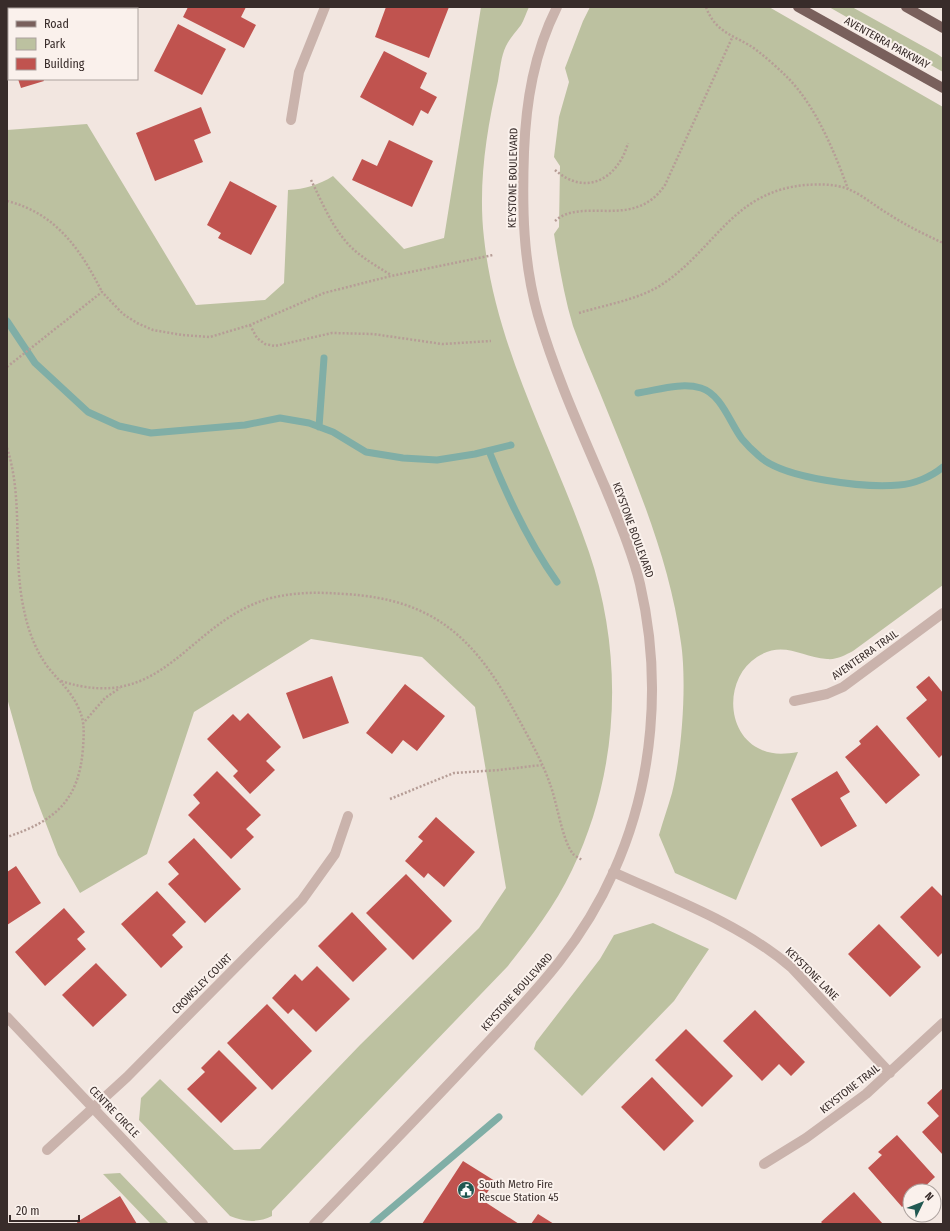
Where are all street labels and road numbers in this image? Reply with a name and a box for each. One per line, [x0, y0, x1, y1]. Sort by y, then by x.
street label: AVENTERRA PARKWAY [842, 14, 932, 72]
street label: KEYSTONE BOULEVARD [506, 128, 520, 228]
street label: KEYSTONE BOULEVARD [610, 481, 656, 579]
street label: AVENTERRA TRAIL [829, 627, 901, 683]
street label: KEYSTONE LANE [783, 945, 841, 1003]
street label: KEYSTONE BOULEVARD [479, 950, 555, 1034]
street label: CROWSLEY COURT [169, 951, 235, 1017]
street label: KEYSTONE TRAIL [818, 1062, 882, 1116]
street label: CENTRE CIRCLE [86, 1084, 142, 1140]

